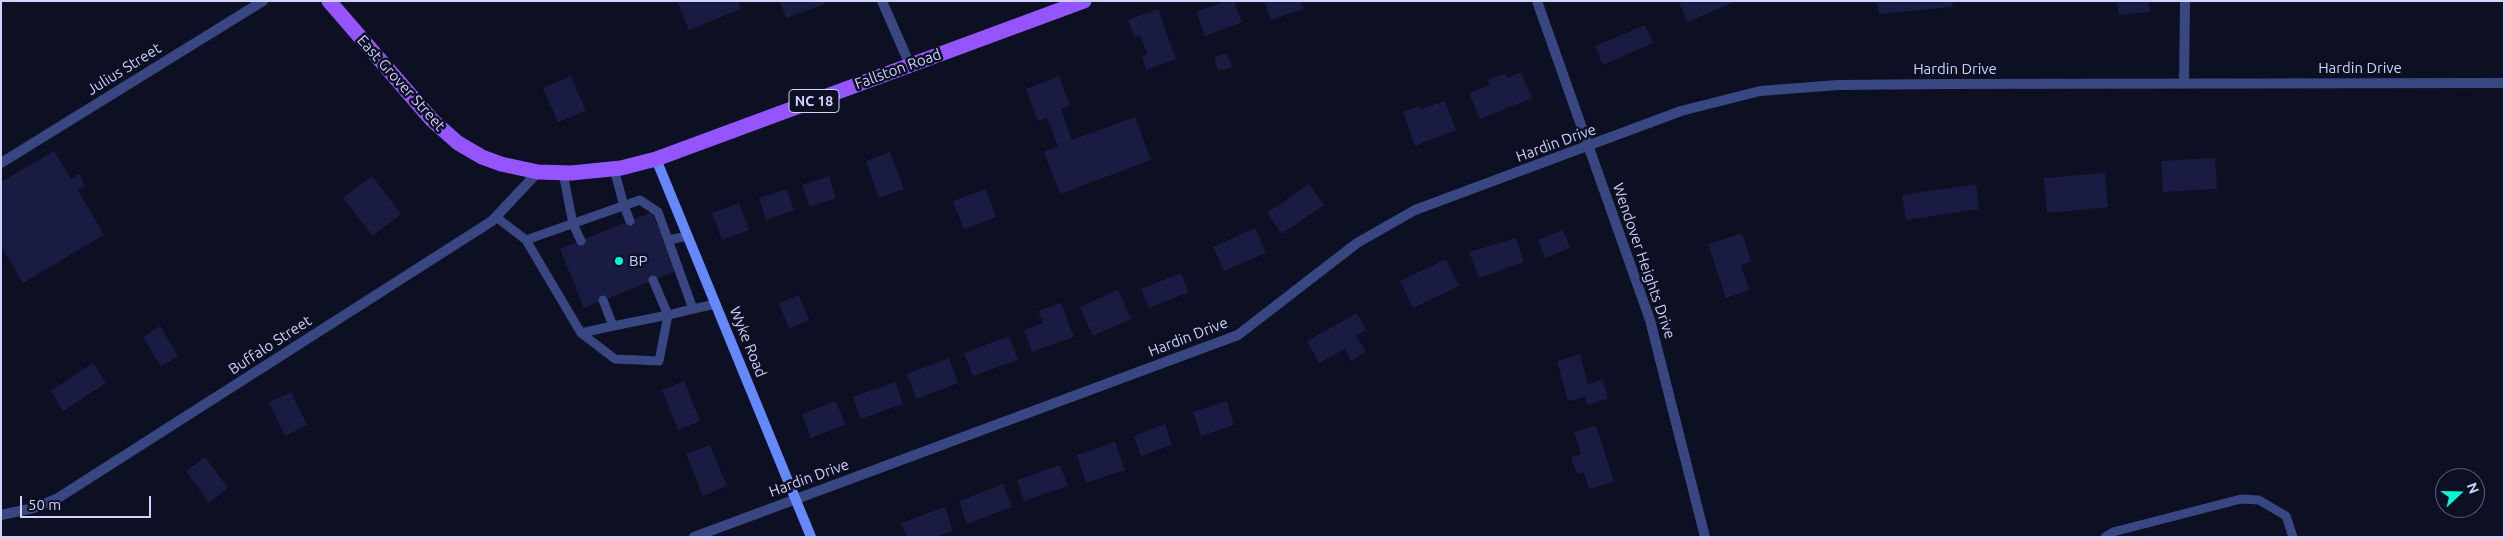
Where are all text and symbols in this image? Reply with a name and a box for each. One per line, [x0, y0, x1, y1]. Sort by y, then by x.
street label: East Grover Street [353, 31, 449, 135]
street label: Julius Street [84, 39, 164, 99]
street label: Fallston Road [852, 45, 944, 93]
street label: Hardin Drive [2318, 59, 2402, 77]
street label: Hardin Drive [1913, 60, 1997, 78]
road number: NC 18 [789, 90, 839, 112]
street label: Hardin Drive [1514, 120, 1598, 166]
street label: Wendover Heights Drive [1609, 181, 1679, 341]
place label: BP [629, 252, 647, 270]
marker: BP [613, 255, 625, 267]
street label: Wyke Road [726, 304, 770, 380]
street label: Buffalo Street [225, 312, 315, 378]
street label: Hardin Drive [1146, 314, 1230, 360]
street label: Hardin Drive [767, 455, 851, 501]
north arrow [2435, 468, 2485, 518]
text: N [2464, 480, 2482, 496]
scale bar [22, 486, 154, 518]
text: 50 m [28, 496, 61, 513]

